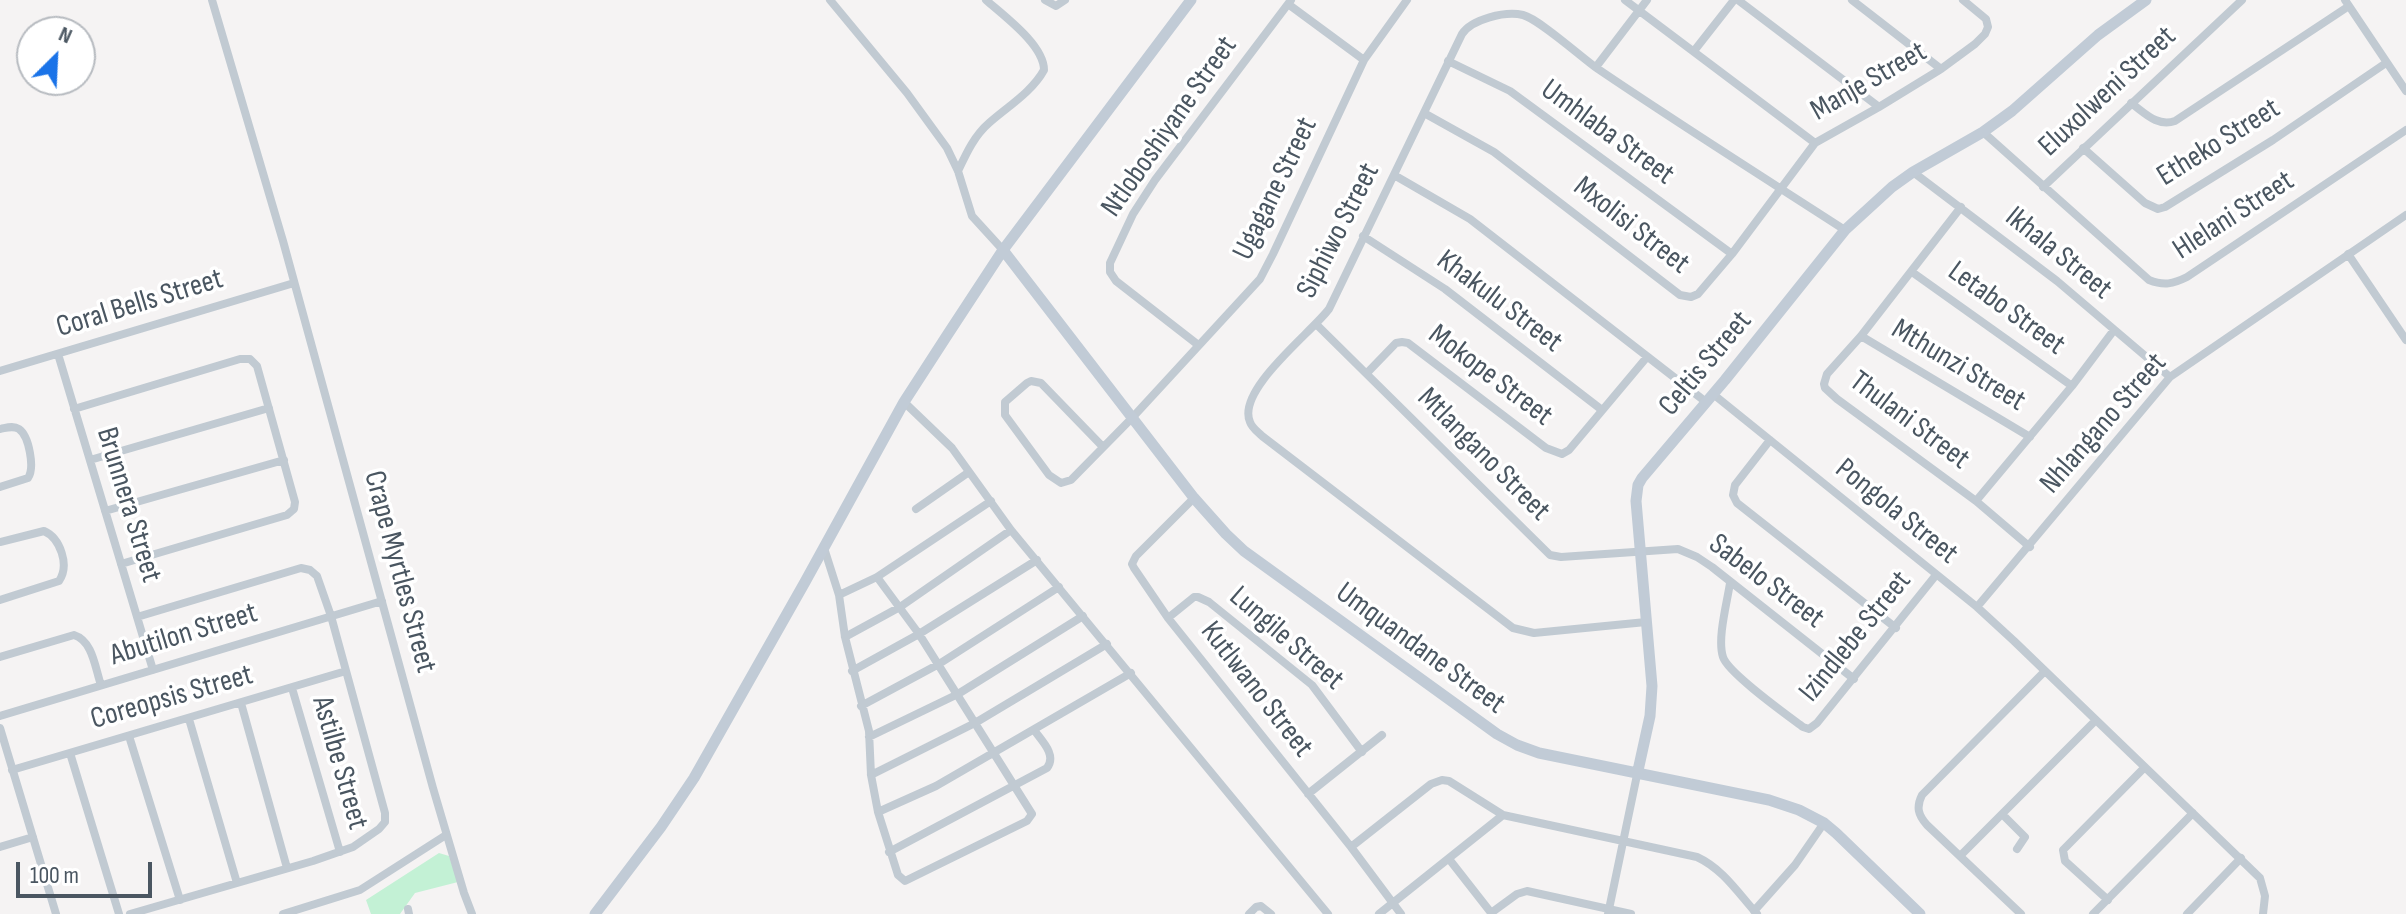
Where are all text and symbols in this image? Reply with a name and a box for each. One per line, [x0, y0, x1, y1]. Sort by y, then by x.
north arrow [16, 16, 96, 96]
street label: Eluxolweni Street [2032, 19, 2184, 165]
text: N [54, 21, 76, 50]
street label: Ntloboshiyane Street [1094, 30, 1246, 224]
street label: Manje Street [1805, 34, 1933, 130]
street label: Umhlaba Street [1533, 73, 1681, 193]
street label: Etheko Street [2151, 91, 2287, 195]
street label: Ugagane Street [1226, 112, 1326, 266]
street label: Siphiwo Street [1290, 158, 1388, 304]
street label: Hlelani Street [2167, 164, 2301, 268]
street label: Mxolisi Street [1566, 170, 1696, 282]
street label: Ikhala Street [1997, 200, 2119, 308]
street label: Khakulu Street [1429, 243, 1569, 361]
street label: Letabo Street [1940, 254, 2072, 364]
street label: Coral Bells Street [52, 262, 228, 346]
street label: Celtis Street [1652, 304, 1760, 424]
street label: Mthunzi Street [1885, 312, 2031, 420]
street label: Mokope Street [1421, 318, 1559, 434]
street label: Nhlangano Street [2033, 346, 2175, 502]
street label: Thulani Street [1842, 364, 1976, 478]
street label: Mtlangano Street [1409, 381, 1557, 529]
street label: Brunnera Street [87, 423, 169, 587]
street label: Pongola Street [1827, 452, 1965, 572]
street label: Crape Myrtles Street [355, 467, 443, 677]
street label: Sabelo Street [1701, 527, 1831, 637]
street label: Izindlebe Street [1792, 564, 1920, 710]
street label: Umquandane Street [1328, 575, 1512, 723]
street label: Lungile Street [1221, 580, 1351, 698]
street label: Abutilon Street [106, 596, 262, 674]
street label: Kutlwano Street [1192, 615, 1320, 765]
street label: Coreopsis Street [87, 658, 257, 738]
street label: Astilbe Street [303, 692, 375, 834]
scale bar [20, 846, 156, 896]
text: 100 m [30, 861, 79, 890]

